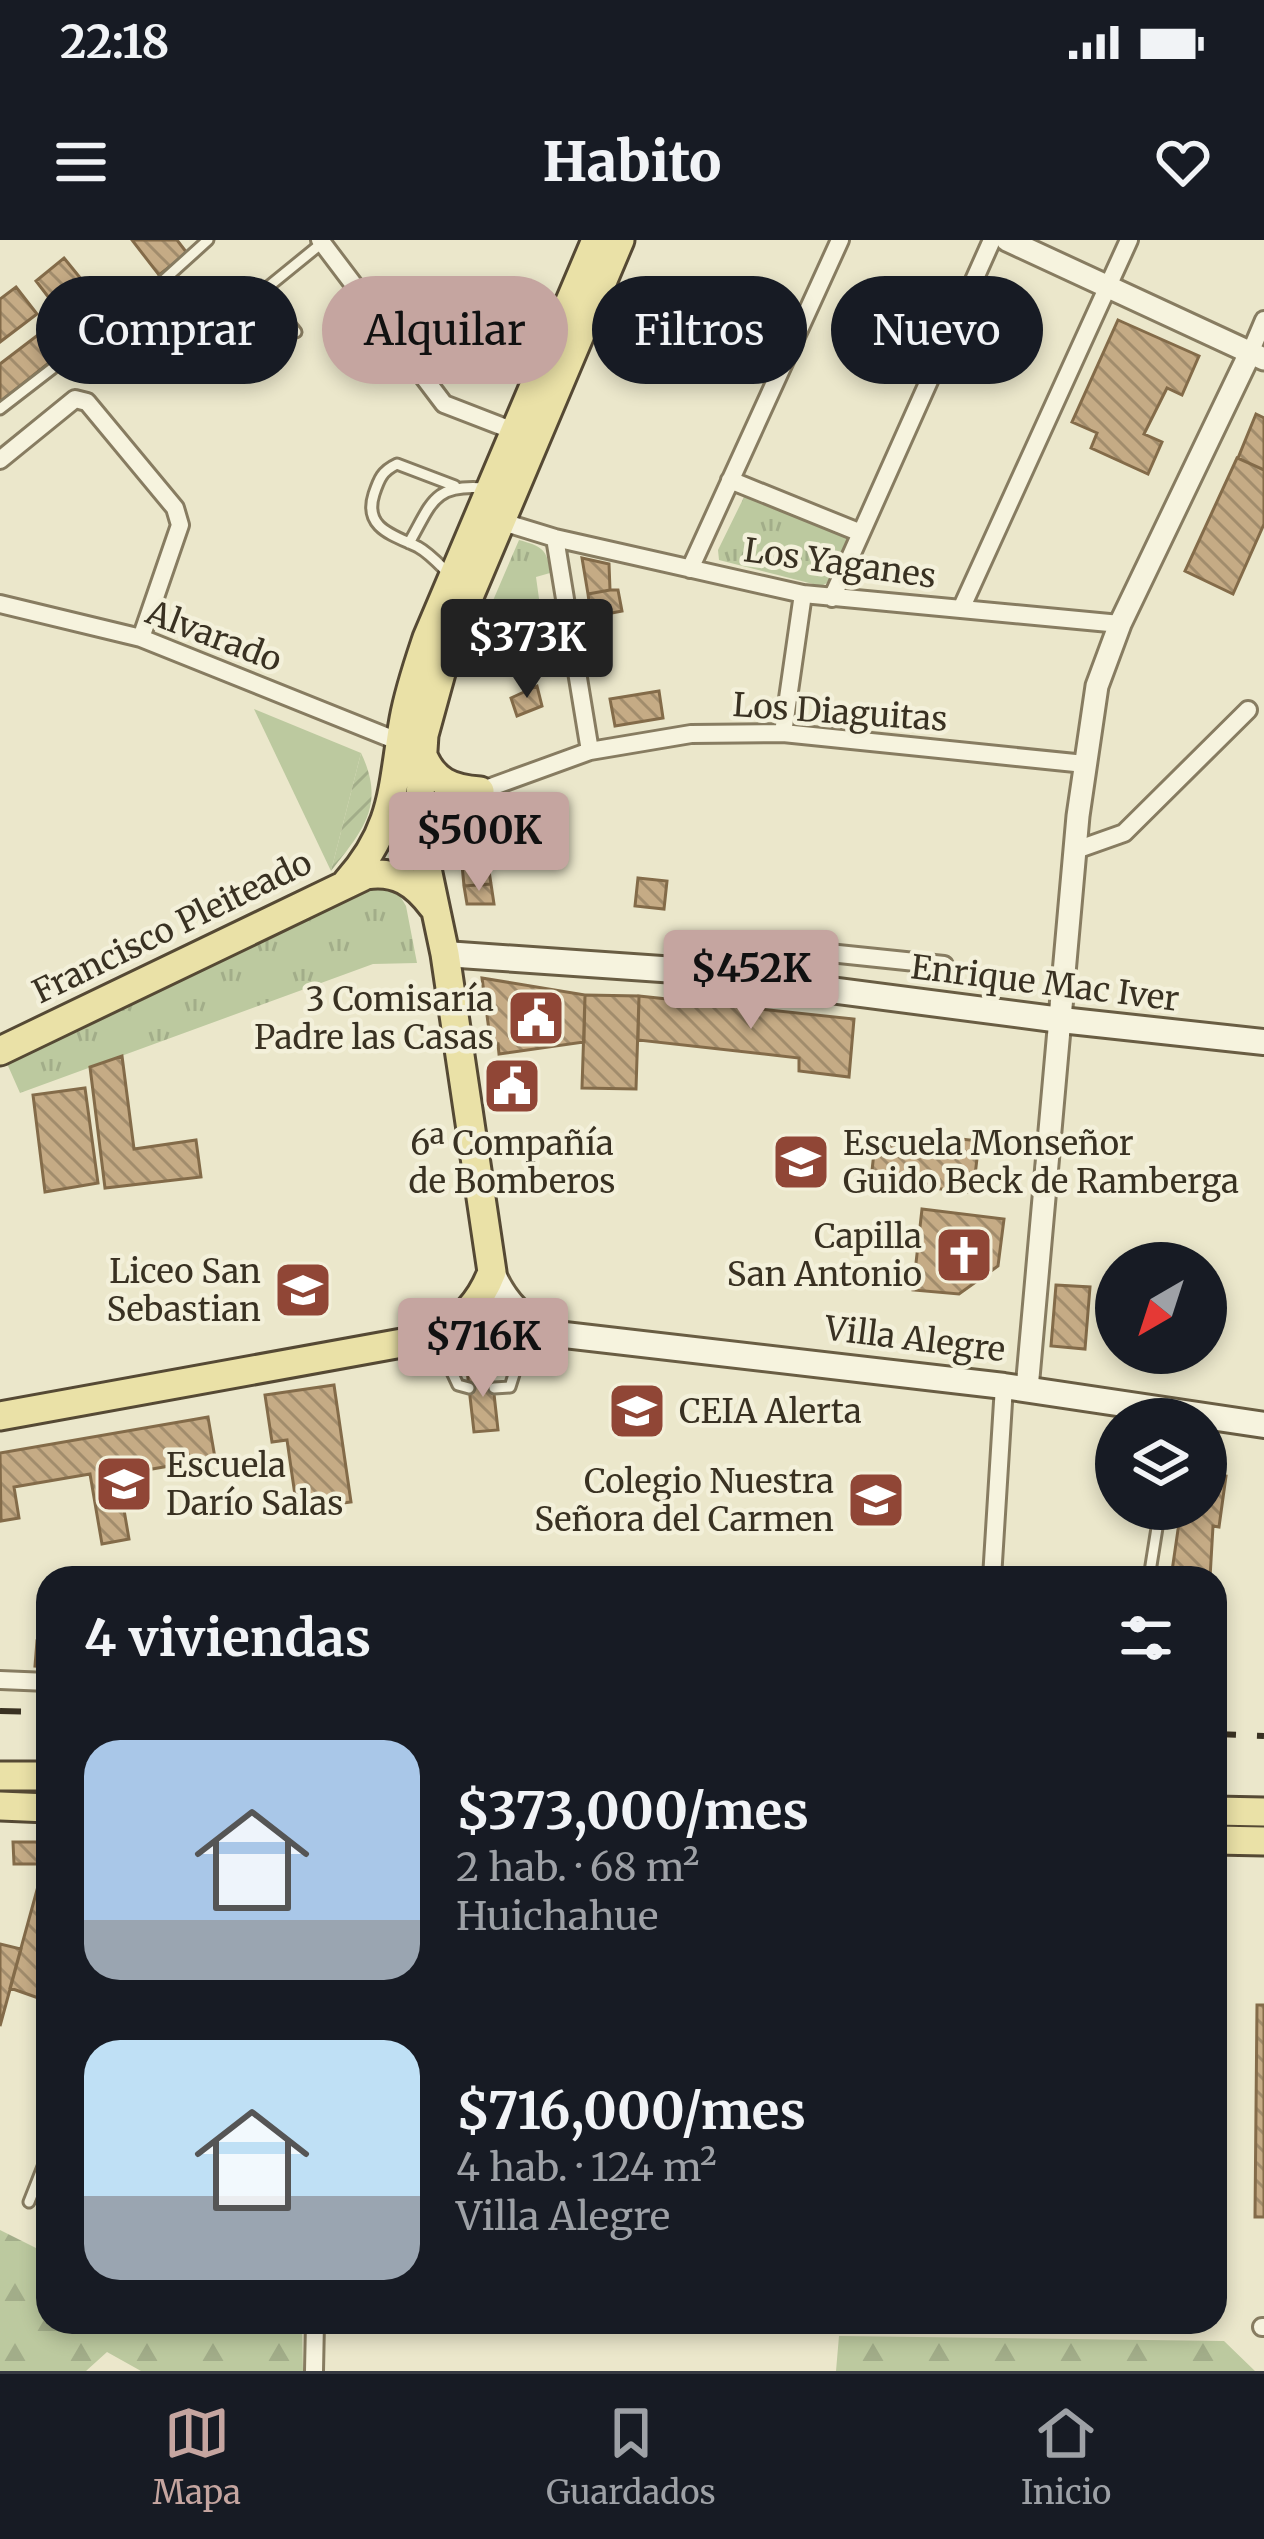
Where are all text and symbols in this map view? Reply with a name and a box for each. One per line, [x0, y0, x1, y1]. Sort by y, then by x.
text: 22:18 [60, 14, 170, 70]
text: Habito [542, 128, 722, 196]
icon: menu [48, 129, 114, 195]
icon: heart [1150, 129, 1216, 195]
chip: Comprar [36, 276, 298, 384]
chip: Alquilar [322, 276, 568, 384]
chip: Filtros [592, 276, 807, 384]
chip: Nuevo [831, 276, 1043, 384]
street label: Los Yaganes [741, 529, 939, 597]
street label: Alvarado [140, 591, 287, 680]
pin: $373K [443, 599, 611, 701]
text: $373K [468, 613, 586, 662]
street label: Los Diaguitas [731, 684, 949, 740]
pin: $500K [395, 792, 563, 894]
text: $500K [416, 806, 542, 855]
street label: Francisco Pleiteado [26, 842, 318, 1012]
pin: $452K [667, 930, 835, 1032]
text: $452K [691, 944, 811, 993]
street label: Enrique Mac Iver [909, 946, 1182, 1020]
place label: 3 Comisaría Padre las Casas [254, 979, 494, 1058]
public building icon: 3 Comisaría Padre las Casas [505, 987, 567, 1049]
public building icon: 6ª Compañía de Bomberos [481, 1055, 543, 1117]
place label: 6ª Compañía de Bomberos [408, 1123, 616, 1202]
place label: Escuela Monseñor Guido Beck de Ramberga [843, 1123, 1239, 1202]
school or university icon: Escuela Monseñor Guido Beck de Ramberga [770, 1131, 832, 1193]
place label: Capilla San Antonio [727, 1216, 922, 1295]
church icon: Capilla San Antonio [933, 1224, 995, 1286]
north arrow [1095, 1242, 1227, 1374]
map controls [1095, 1242, 1227, 1530]
place label: Liceo San Sebastian [106, 1251, 261, 1330]
school or university icon: Liceo San Sebastian [272, 1259, 334, 1321]
pin: $716K [399, 1298, 567, 1400]
street label: Villa Alegre [822, 1307, 1007, 1370]
text: $716K [425, 1312, 541, 1361]
school or university icon: CEIA Alerta [606, 1380, 668, 1442]
place label: CEIA Alerta [679, 1391, 862, 1432]
button: layers [1095, 1398, 1227, 1530]
place label: Escuela Darío Salas [166, 1445, 343, 1524]
school or university icon: Escuela Darío Salas [93, 1453, 155, 1515]
place label: Colegio Nuestra Señora del Carmen [534, 1461, 834, 1540]
school or university icon: Colegio Nuestra Señora del Carmen [845, 1469, 907, 1531]
icon: filters [1113, 1605, 1179, 1671]
text: 4 viviendas [84, 1606, 371, 1670]
text: $373,000/mes [456, 1779, 809, 1843]
icon: home [180, 1788, 324, 1932]
text: 2 hab. · 68 m² [456, 1843, 699, 1892]
text: Huichahue [456, 1892, 658, 1941]
text: $716,000/mes [456, 2079, 806, 2143]
icon: home [180, 2088, 324, 2232]
text: 4 hab. · 124 m² [456, 2143, 717, 2192]
text: Villa Alegre [456, 2192, 670, 2241]
tab: Mapa [153, 2400, 241, 2513]
tab: Guardados [546, 2400, 716, 2513]
tab: Inicio [1021, 2400, 1111, 2513]

